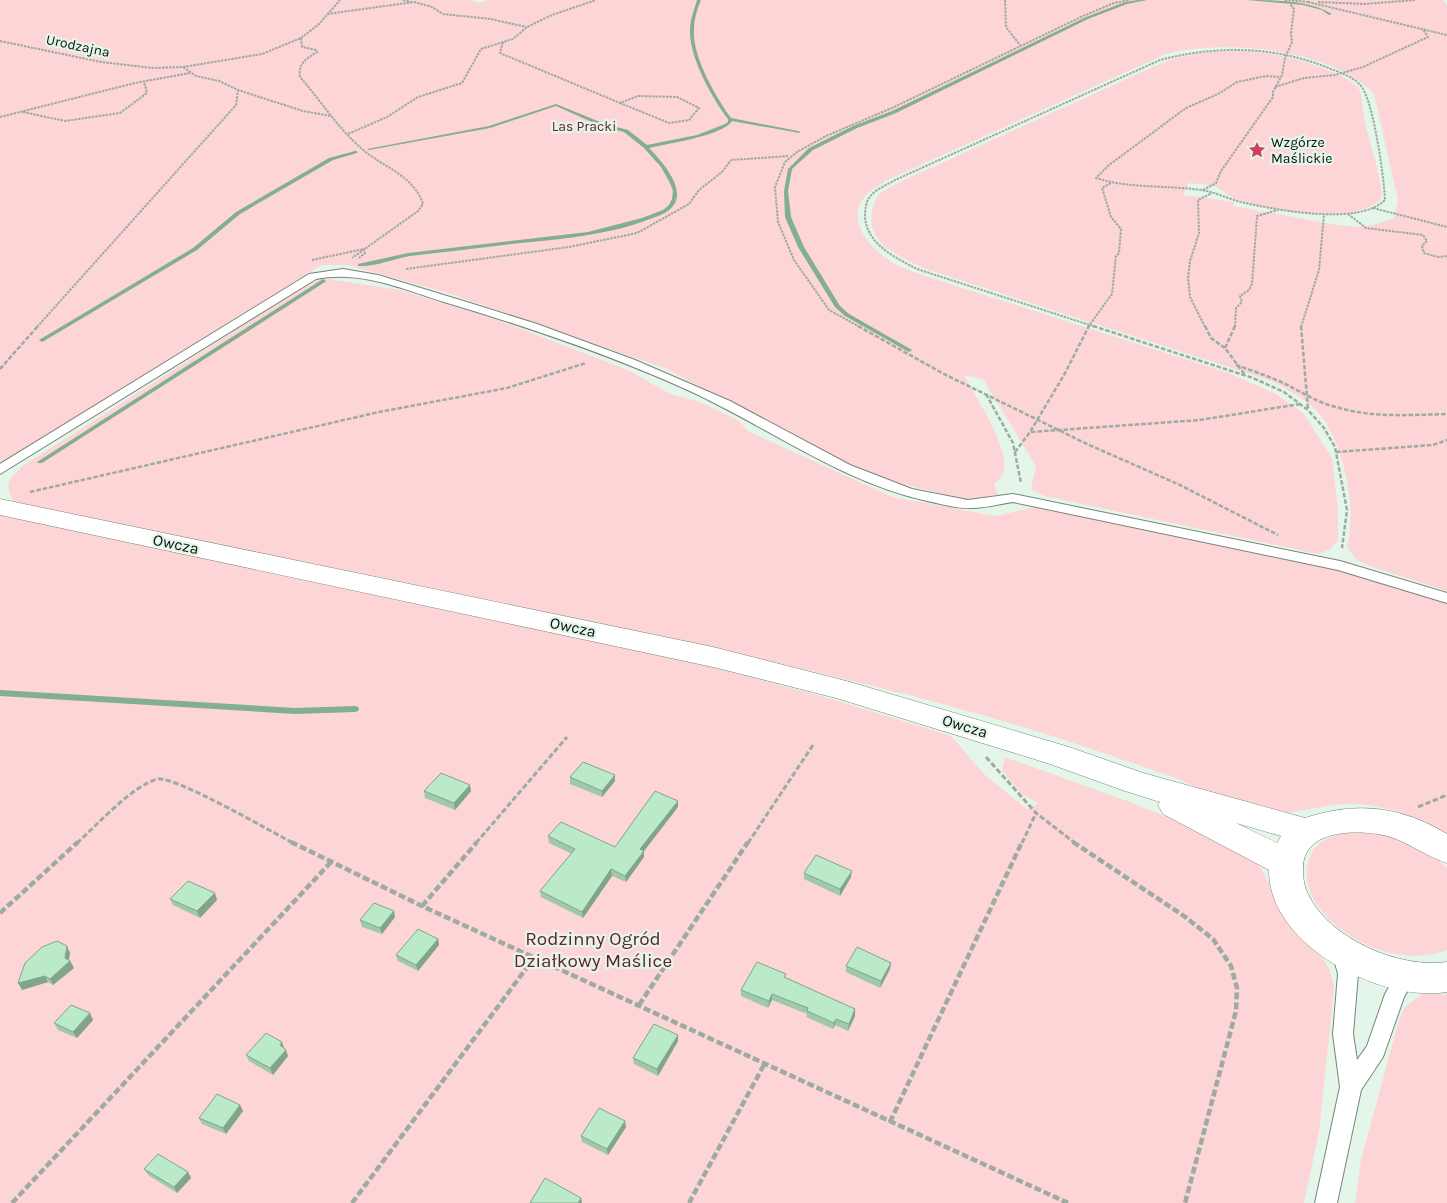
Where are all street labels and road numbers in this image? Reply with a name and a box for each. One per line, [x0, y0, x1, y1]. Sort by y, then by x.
street label: Urodzajna [44, 31, 112, 61]
street label: Owcza [151, 530, 201, 558]
street label: Owcza [548, 613, 598, 641]
street label: Owcza [940, 710, 990, 742]

